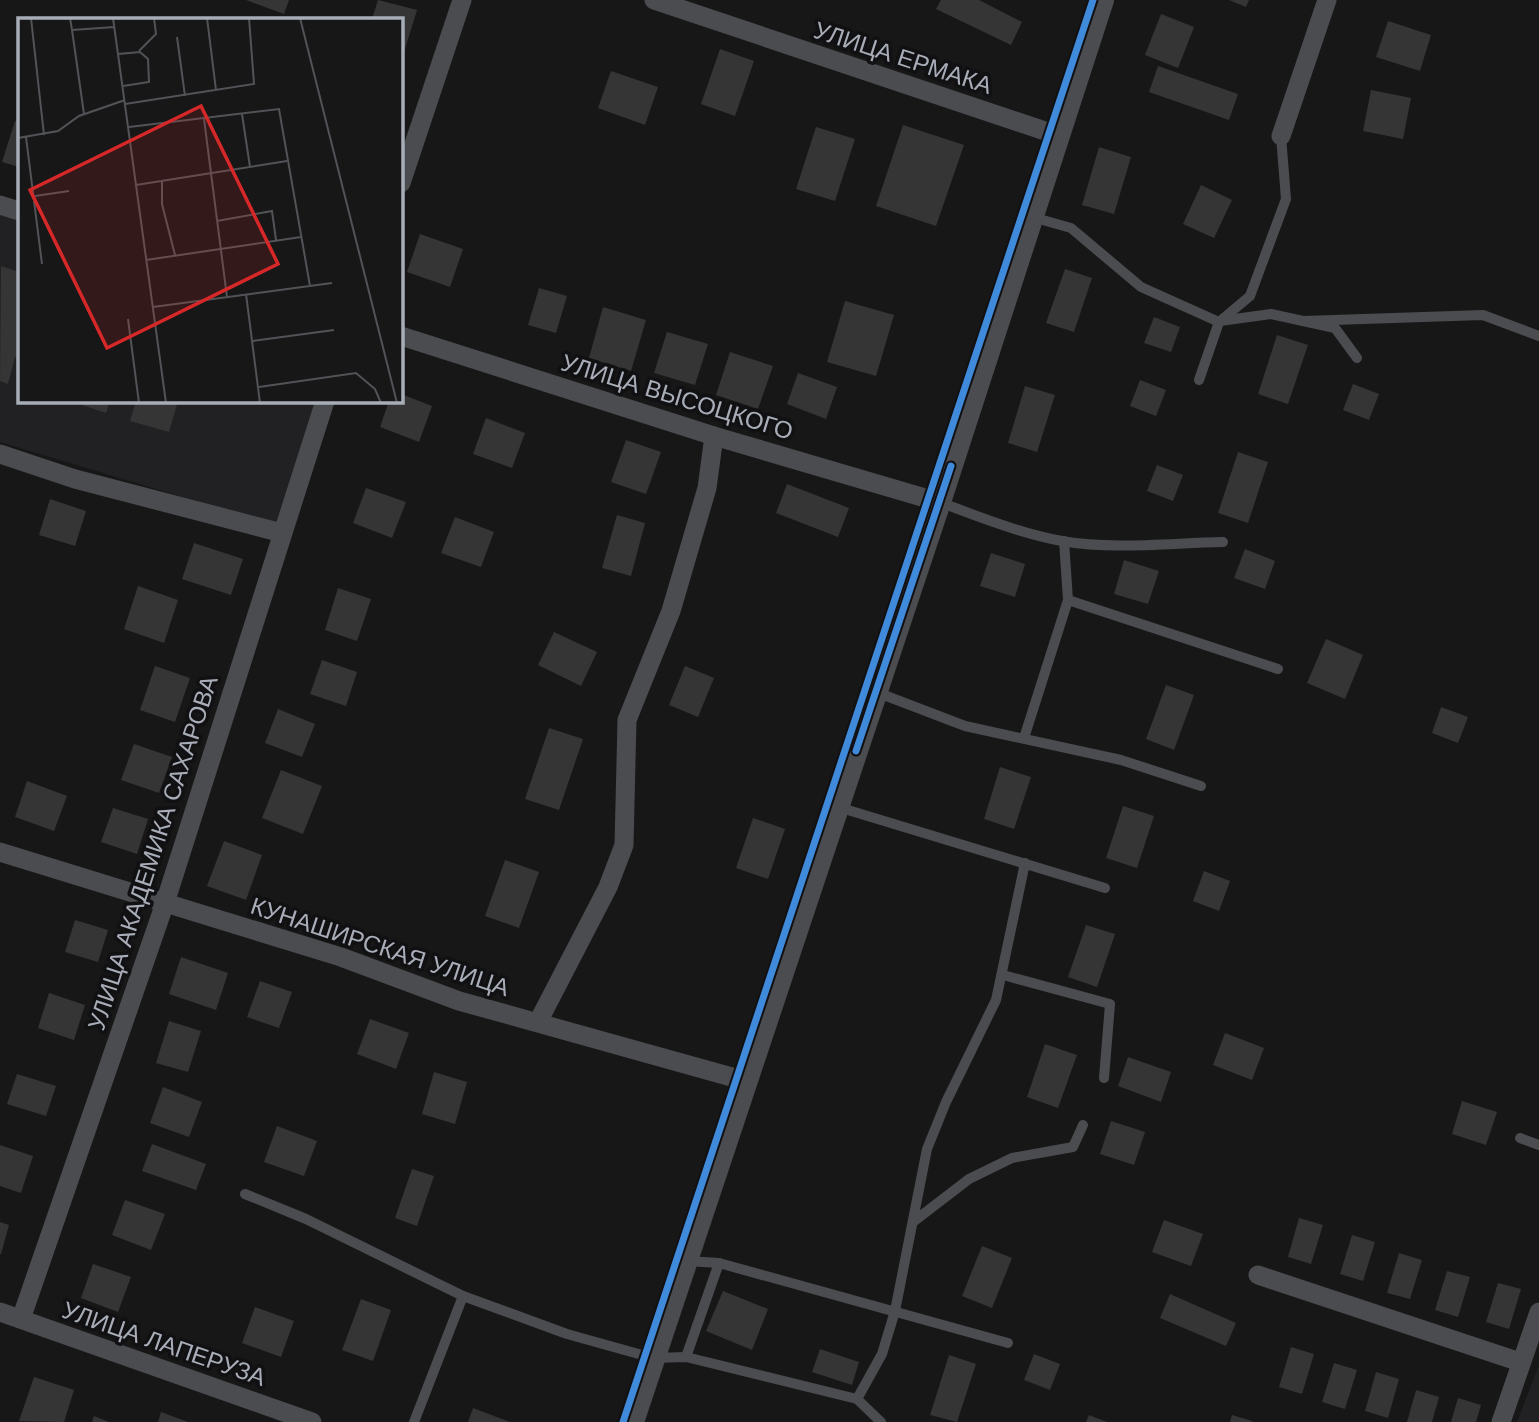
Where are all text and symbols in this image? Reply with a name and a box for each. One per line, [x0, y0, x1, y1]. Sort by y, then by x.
street label: УЛИЦА ЕРМАКА [811, 16, 996, 99]
inset map [18, 18, 402, 402]
street label: УЛИЦА ВЫСОЦКОГО [558, 348, 796, 445]
street label: УЛИЦА АКАДЕМИКА САХАРОВА [82, 672, 223, 1033]
street label: КУНАШИРСКАЯ УЛИЦА [247, 892, 513, 1001]
street label: УЛИЦА ЛАПЕРУЗА [59, 1296, 269, 1391]

